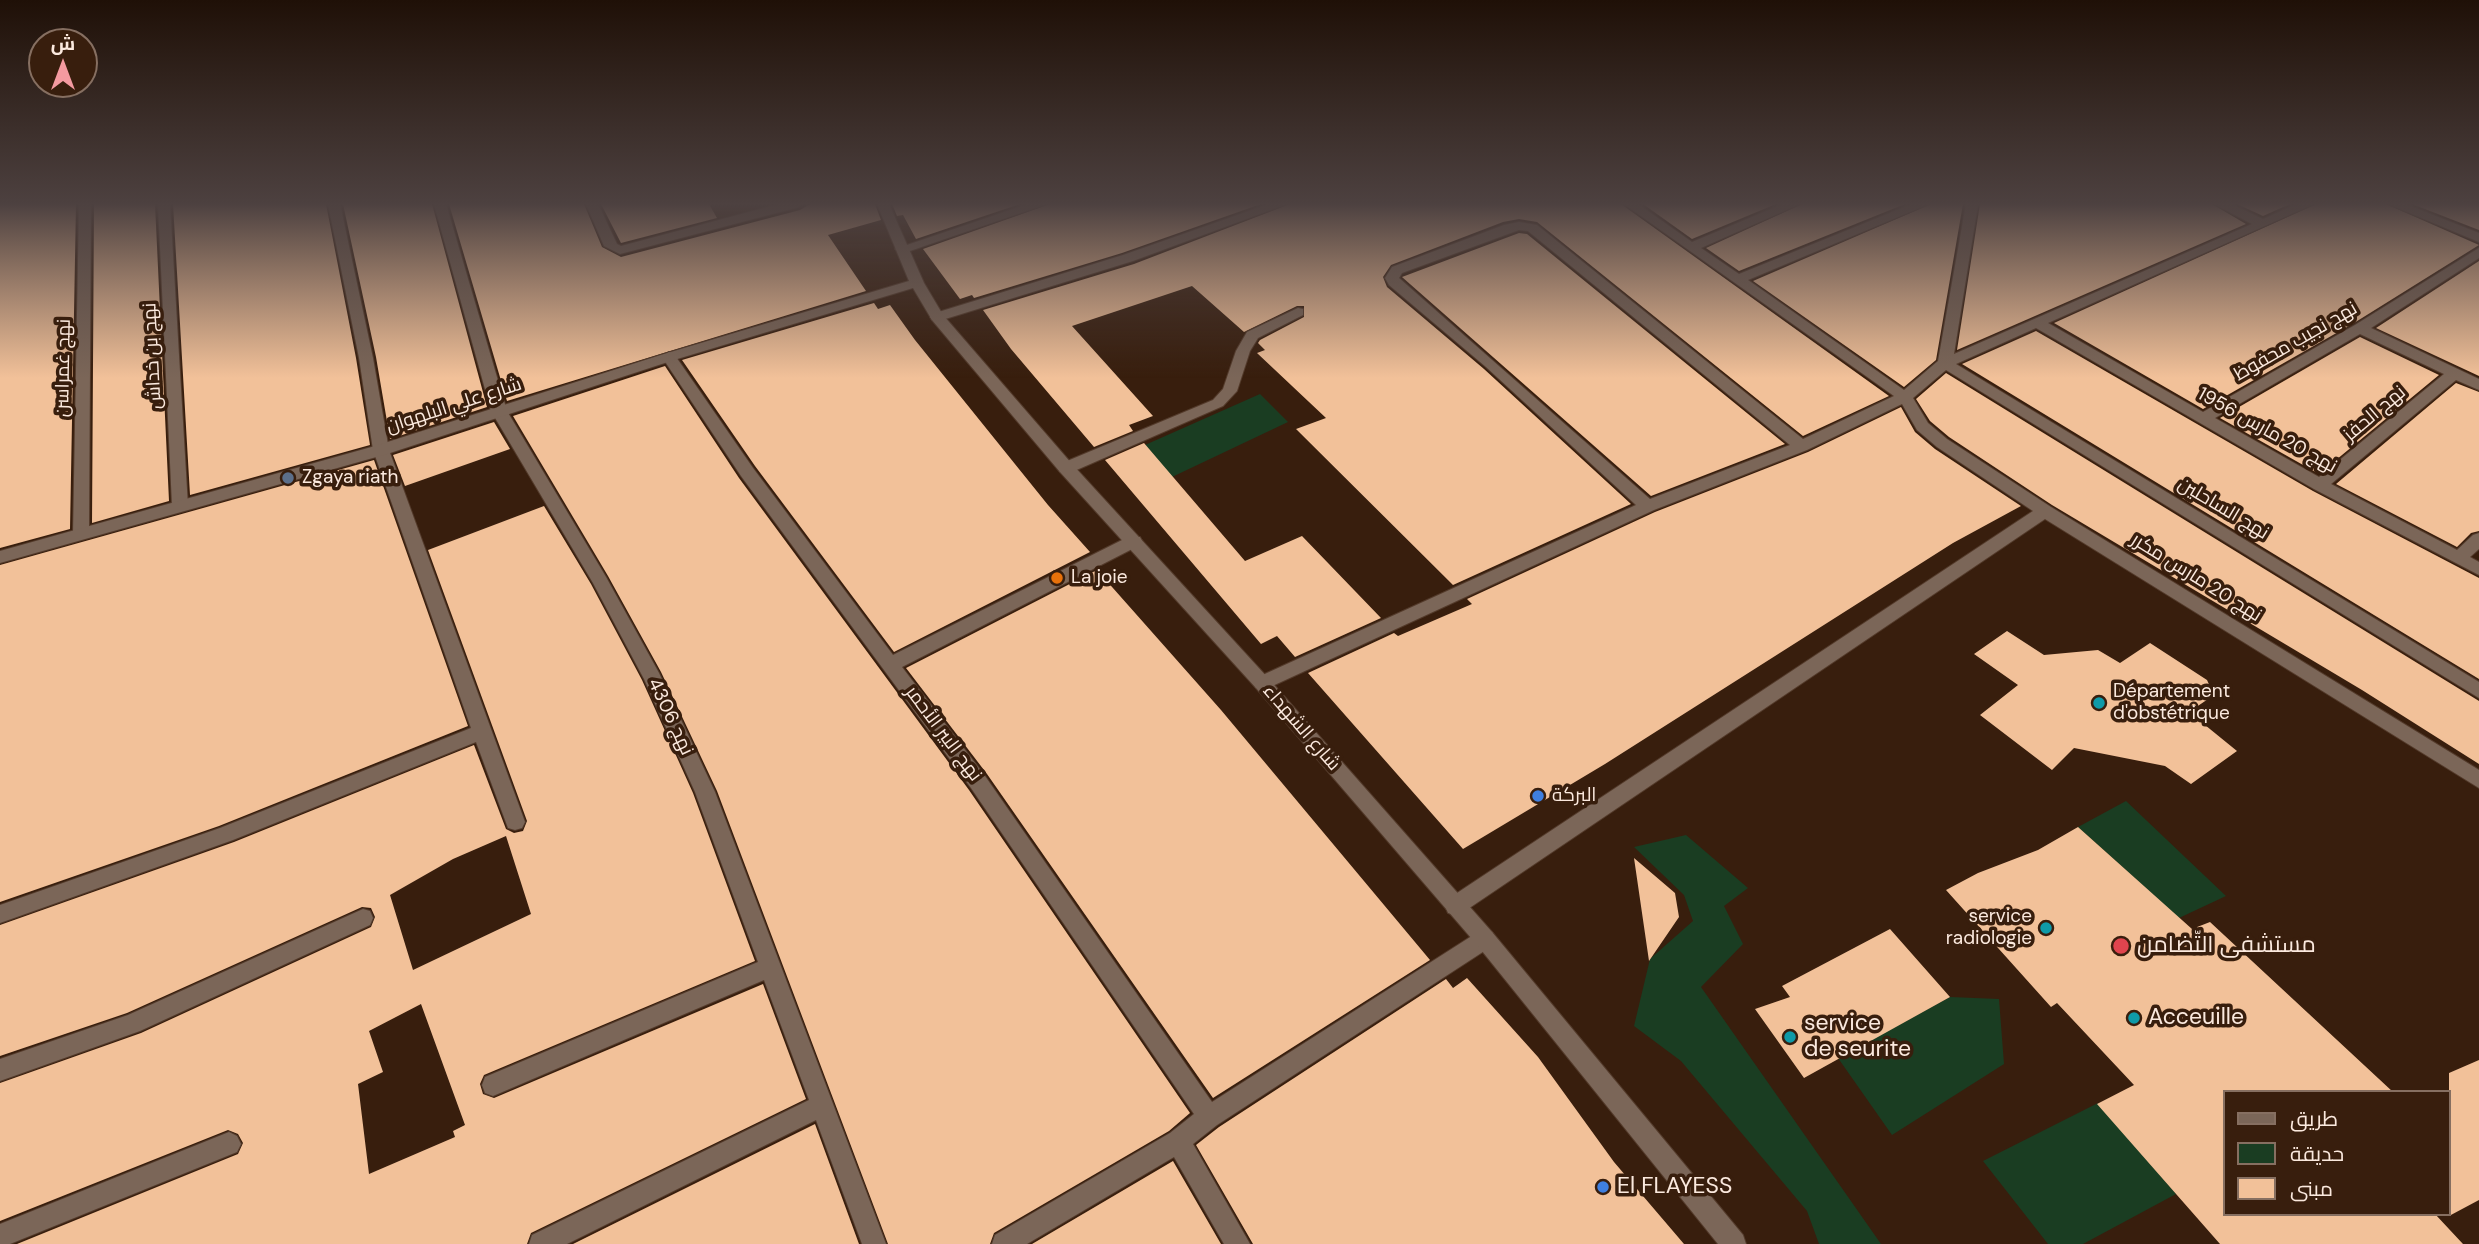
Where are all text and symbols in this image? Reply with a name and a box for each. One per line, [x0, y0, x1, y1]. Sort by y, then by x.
north arrow [28, 28, 98, 98]
text: ش [51, 31, 75, 56]
street label: نهج نجيب محفوظ [2230, 297, 2362, 387]
street label: نهج بن خداش [139, 302, 167, 410]
street label: نهج غمراسن [52, 319, 76, 417]
street label: شارع علي البلهوان [383, 373, 525, 439]
street label: نهج الحفز [2339, 381, 2411, 447]
street label: نهج 20 مارس 1956 [2193, 383, 2341, 479]
place label: Zgaya riath [302, 467, 398, 489]
marker: Zgaya riath [280, 470, 296, 486]
street label: نهج الساحلين [2173, 473, 2273, 545]
street label: نهج 20 مارس مكرر [2126, 529, 2266, 627]
place label: La joie [1071, 567, 1128, 589]
marker: La joie [1049, 570, 1065, 586]
street label: نهج 4306 [642, 675, 698, 759]
street label: شارع الشهداء [1257, 680, 1345, 776]
place label: Département d'obstétrique [2113, 681, 2230, 725]
street label: نهج البير الأحمر [900, 682, 986, 786]
marker: Département d'obstétrique [2091, 695, 2107, 711]
place label: البركة [1552, 785, 1596, 807]
marker: البركة [1530, 788, 1546, 804]
place label: service radiologie [1946, 906, 2032, 950]
marker: service radiologie [2038, 920, 2054, 936]
place label: مستشفى التّضامن [2137, 932, 2316, 960]
marker: مستشفى التّضامن [2111, 936, 2131, 956]
place label: Acceuille [2148, 1004, 2244, 1032]
place label: service de seurite [1804, 1010, 1911, 1064]
marker: Acceuille [2126, 1010, 2142, 1026]
marker: service de seurite [1782, 1029, 1798, 1045]
legend [2224, 1090, 2451, 1216]
text: طريق [2290, 1105, 2338, 1133]
text: حديقة [2290, 1140, 2344, 1168]
place label: El FLAYESS [1617, 1173, 1732, 1201]
text: مبنى [2290, 1175, 2333, 1203]
marker: El FLAYESS [1595, 1179, 1611, 1195]

